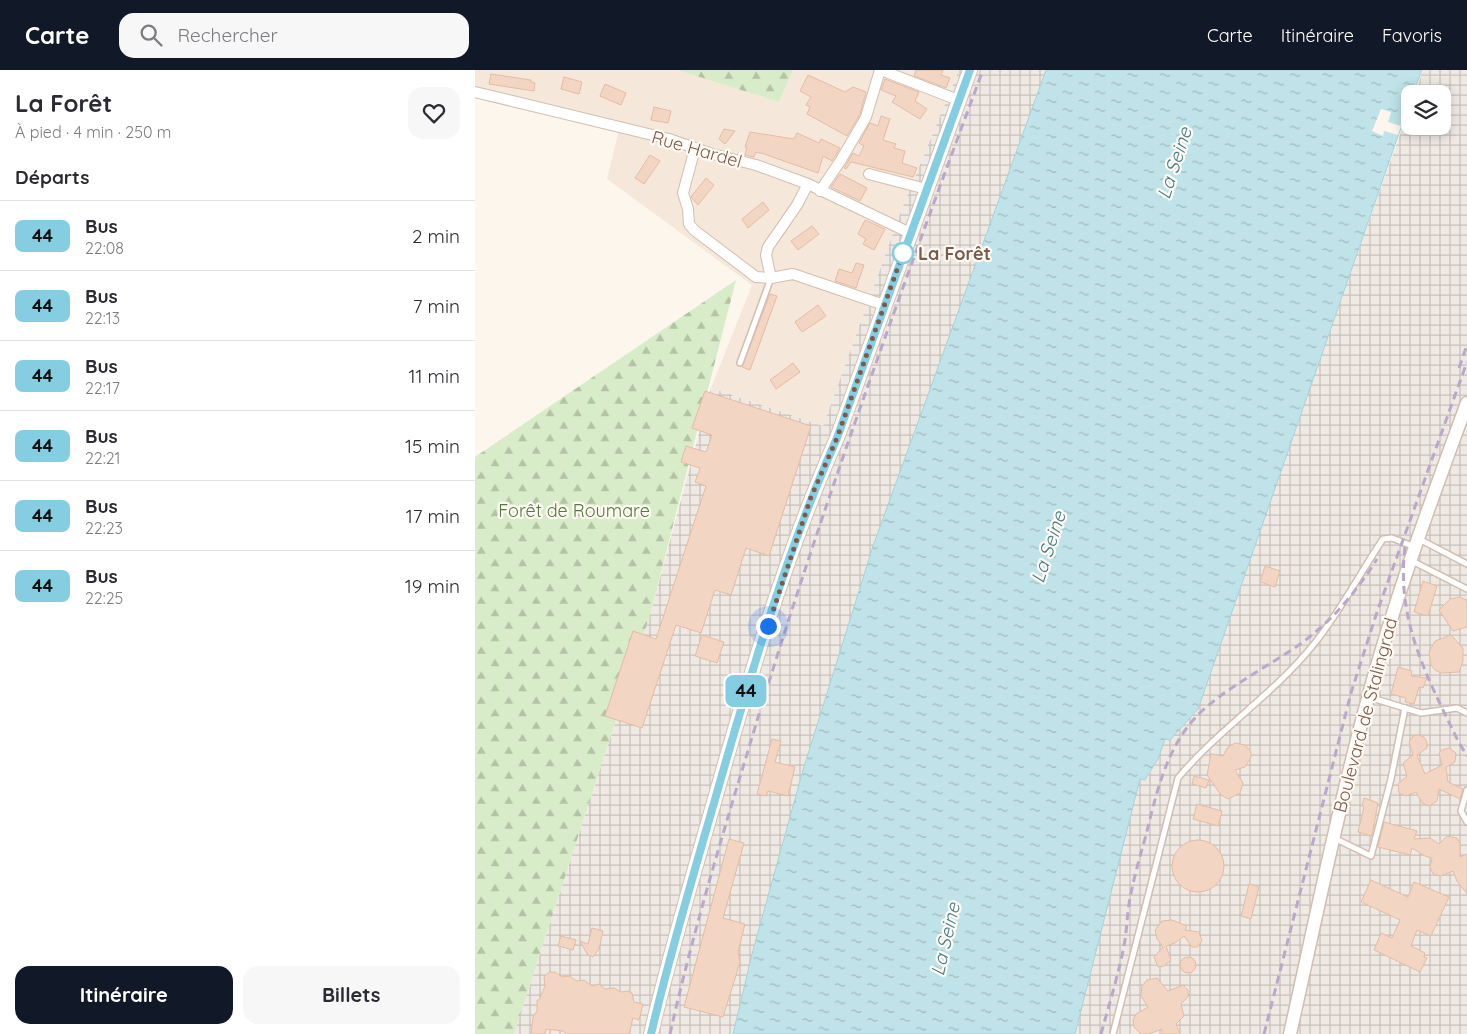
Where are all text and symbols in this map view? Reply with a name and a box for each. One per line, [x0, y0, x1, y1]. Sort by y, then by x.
search box [119, 13, 469, 58]
text: Carte [25, 20, 89, 50]
icon: search [137, 21, 165, 49]
text: Rechercher [177, 23, 278, 47]
text: Carte [1207, 24, 1253, 47]
text: Itinéraire [1281, 24, 1354, 47]
text: Favoris [1382, 24, 1442, 47]
map controls [1401, 85, 1451, 135]
button: layers [1401, 85, 1451, 135]
button: heart [408, 87, 460, 139]
text: La Forêt [15, 88, 112, 118]
text: À pied · 4 min · 250 m [15, 122, 171, 142]
water label: La Seine [1151, 123, 1197, 202]
street label: Rue Hardel [649, 125, 745, 173]
text: Départs [15, 165, 89, 189]
text: Bus [85, 214, 118, 238]
text: 44 [32, 224, 53, 247]
text: 2 min [412, 224, 460, 248]
text: 22:08 [85, 238, 124, 258]
marker: La Forêt [892, 242, 914, 264]
place label: La Forêt [918, 242, 991, 265]
text: Bus [85, 284, 118, 308]
text: 44 [32, 294, 53, 317]
text: 7 min [413, 294, 460, 318]
text: 22:13 [85, 308, 120, 328]
text: Bus [85, 354, 118, 378]
text: 44 [32, 364, 53, 387]
text: 11 min [408, 364, 460, 388]
text: 22:17 [85, 378, 120, 398]
text: Bus [85, 424, 118, 448]
text: 44 [32, 434, 53, 457]
text: 15 min [405, 434, 460, 458]
text: 22:21 [85, 448, 121, 468]
text: Bus [85, 494, 118, 518]
park label: Forêt de Roumare [498, 499, 650, 522]
text: 44 [32, 504, 53, 527]
text: 17 min [406, 504, 460, 528]
water label: La Seine [1025, 507, 1071, 586]
text: 22:23 [85, 518, 123, 538]
text: Bus [85, 564, 118, 588]
text: 44 [32, 574, 53, 597]
text: 19 min [405, 574, 460, 598]
text: 22:25 [85, 588, 123, 608]
your location [756, 614, 781, 639]
street label: Boulevard de Stalingrad [1328, 615, 1402, 815]
line badge: 44 [723, 675, 769, 707]
text: 44 [735, 679, 757, 702]
water label: La Seine [925, 899, 965, 978]
button: Itinéraire [15, 966, 233, 1024]
button: Billets [243, 966, 460, 1024]

